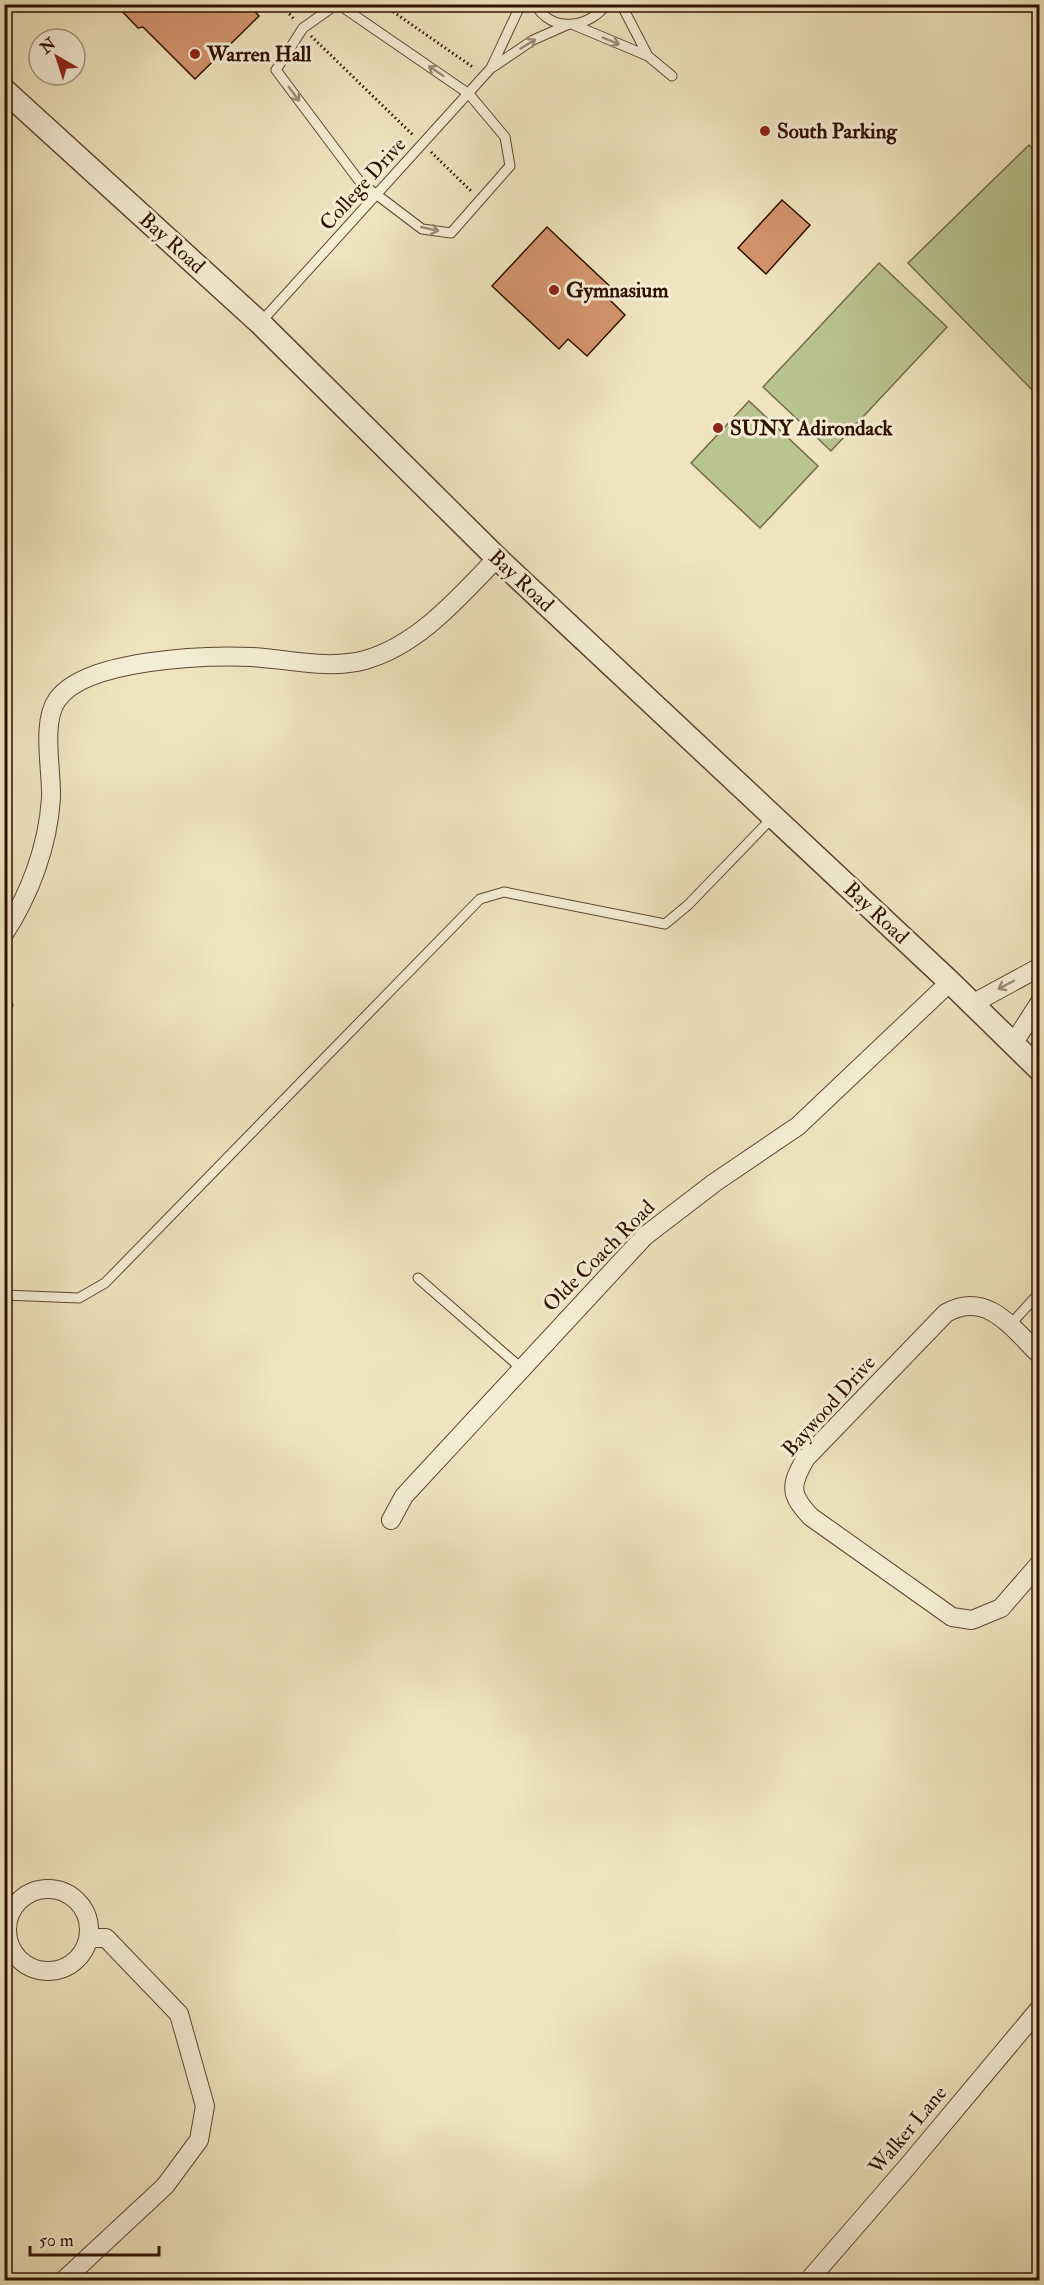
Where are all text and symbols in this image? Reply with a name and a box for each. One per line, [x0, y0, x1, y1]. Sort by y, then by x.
north arrow [27, 27, 87, 87]
text: N [36, 33, 61, 59]
one-way arrow [601, 36, 620, 47]
one-way arrow [519, 38, 536, 50]
place label: Warren Hall [206, 41, 312, 68]
marker: Warren Hall [188, 47, 202, 61]
one-way arrow [429, 65, 445, 77]
one-way arrow [288, 86, 300, 102]
place label: South Parking [777, 118, 897, 145]
marker: South Parking [758, 124, 772, 138]
street label: College Drive [314, 132, 412, 236]
street label: Bay Road [133, 206, 211, 280]
one-way arrow [420, 224, 439, 235]
place label: Gymnasium [566, 277, 669, 304]
marker: Gymnasium [547, 283, 561, 297]
place label: SUNY Adirondack [730, 415, 894, 442]
marker: SUNY Adirondack [711, 421, 725, 435]
street label: Bay Road [483, 544, 560, 619]
street label: Bay Road [838, 876, 915, 951]
one-way arrow [997, 980, 1015, 991]
street label: Olde Coach Road [537, 1194, 661, 1318]
street label: Baywood Drive [776, 1350, 882, 1462]
street label: Walker Lane [862, 2080, 953, 2181]
scale bar [30, 2219, 159, 2257]
text: 50 m [39, 2229, 74, 2252]

